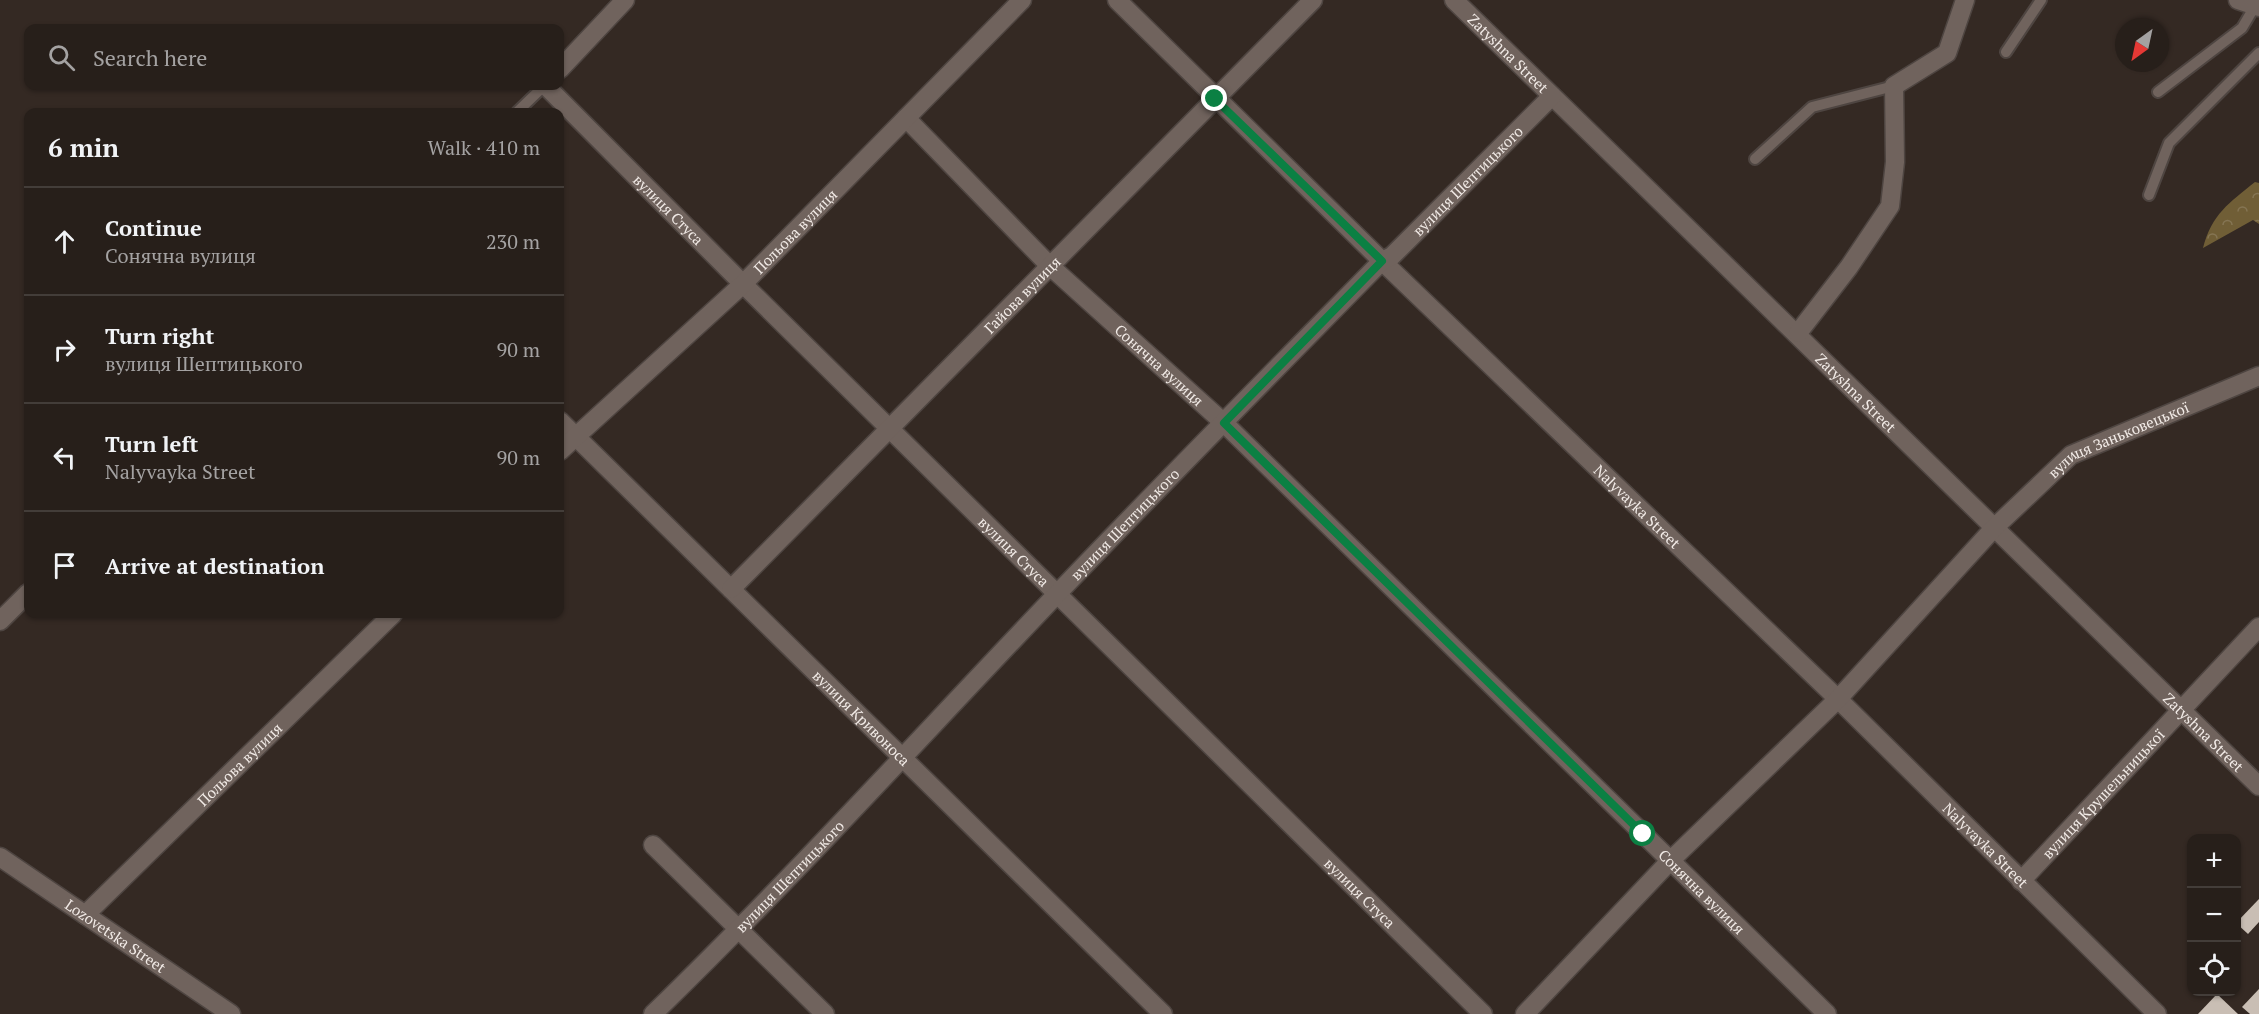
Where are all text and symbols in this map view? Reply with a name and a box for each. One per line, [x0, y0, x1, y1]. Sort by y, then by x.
street label: Zatyshna Street [1464, 9, 1553, 97]
north arrow [2115, 18, 2169, 72]
search box [24, 24, 564, 90]
icon: search [45, 41, 78, 74]
text: Search here [93, 43, 207, 72]
route end [1201, 85, 1227, 111]
street label: вулиця Шептицького [1408, 121, 1527, 240]
text: 6 min [48, 130, 119, 164]
text: Walk · 410 m [428, 134, 540, 161]
street label: вулиця Стуса [629, 170, 709, 249]
street label: Польова вулиця [749, 184, 841, 278]
text: Continue [105, 213, 202, 242]
icon: ahead [48, 225, 81, 258]
text: 230 m [486, 228, 540, 255]
text: Сонячна вулиця [105, 242, 256, 269]
street label: Гайова вулиця [979, 251, 1065, 338]
street label: Сонячна вулиця [1111, 319, 1208, 410]
text: Turn right [105, 321, 214, 350]
icon: right [48, 333, 81, 366]
text: 90 m [497, 336, 540, 363]
street label: Zatyshna Street [1811, 349, 1901, 437]
text: вулиця Шептицького [105, 350, 303, 377]
street label: вулиця Заньковецької [2043, 396, 2192, 482]
text: Turn left [105, 429, 198, 458]
icon: left [48, 441, 81, 474]
text: 90 m [497, 444, 540, 471]
text: Nalyvayka Street [105, 458, 255, 485]
street label: Nalyvayka Street [1590, 460, 1685, 553]
street label: вулиця Шептицького [1066, 464, 1183, 584]
street label: вулиця Стуса [974, 512, 1054, 591]
icon: arrive [48, 549, 81, 582]
text: Arrive at destination [105, 551, 324, 580]
street label: вулиця Кривоноса [809, 665, 915, 770]
street label: Zatyshna Street [2159, 688, 2249, 776]
street label: Польова вулиця [193, 718, 286, 810]
street label: вулиця Крушельницької [2037, 724, 2169, 863]
street label: Nalyvayka Street [1939, 798, 2033, 892]
street label: вулиця Шептицького [731, 816, 848, 937]
route start [1629, 820, 1655, 846]
map controls [2187, 834, 2241, 996]
button: + [2187, 834, 2241, 888]
street label: Сонячна вулиця [1654, 845, 1749, 938]
street label: вулиця Стуса [1320, 853, 1400, 932]
button: − [2187, 888, 2241, 942]
street label: Lozovetska Street [62, 894, 170, 977]
button: locate [2187, 942, 2241, 996]

